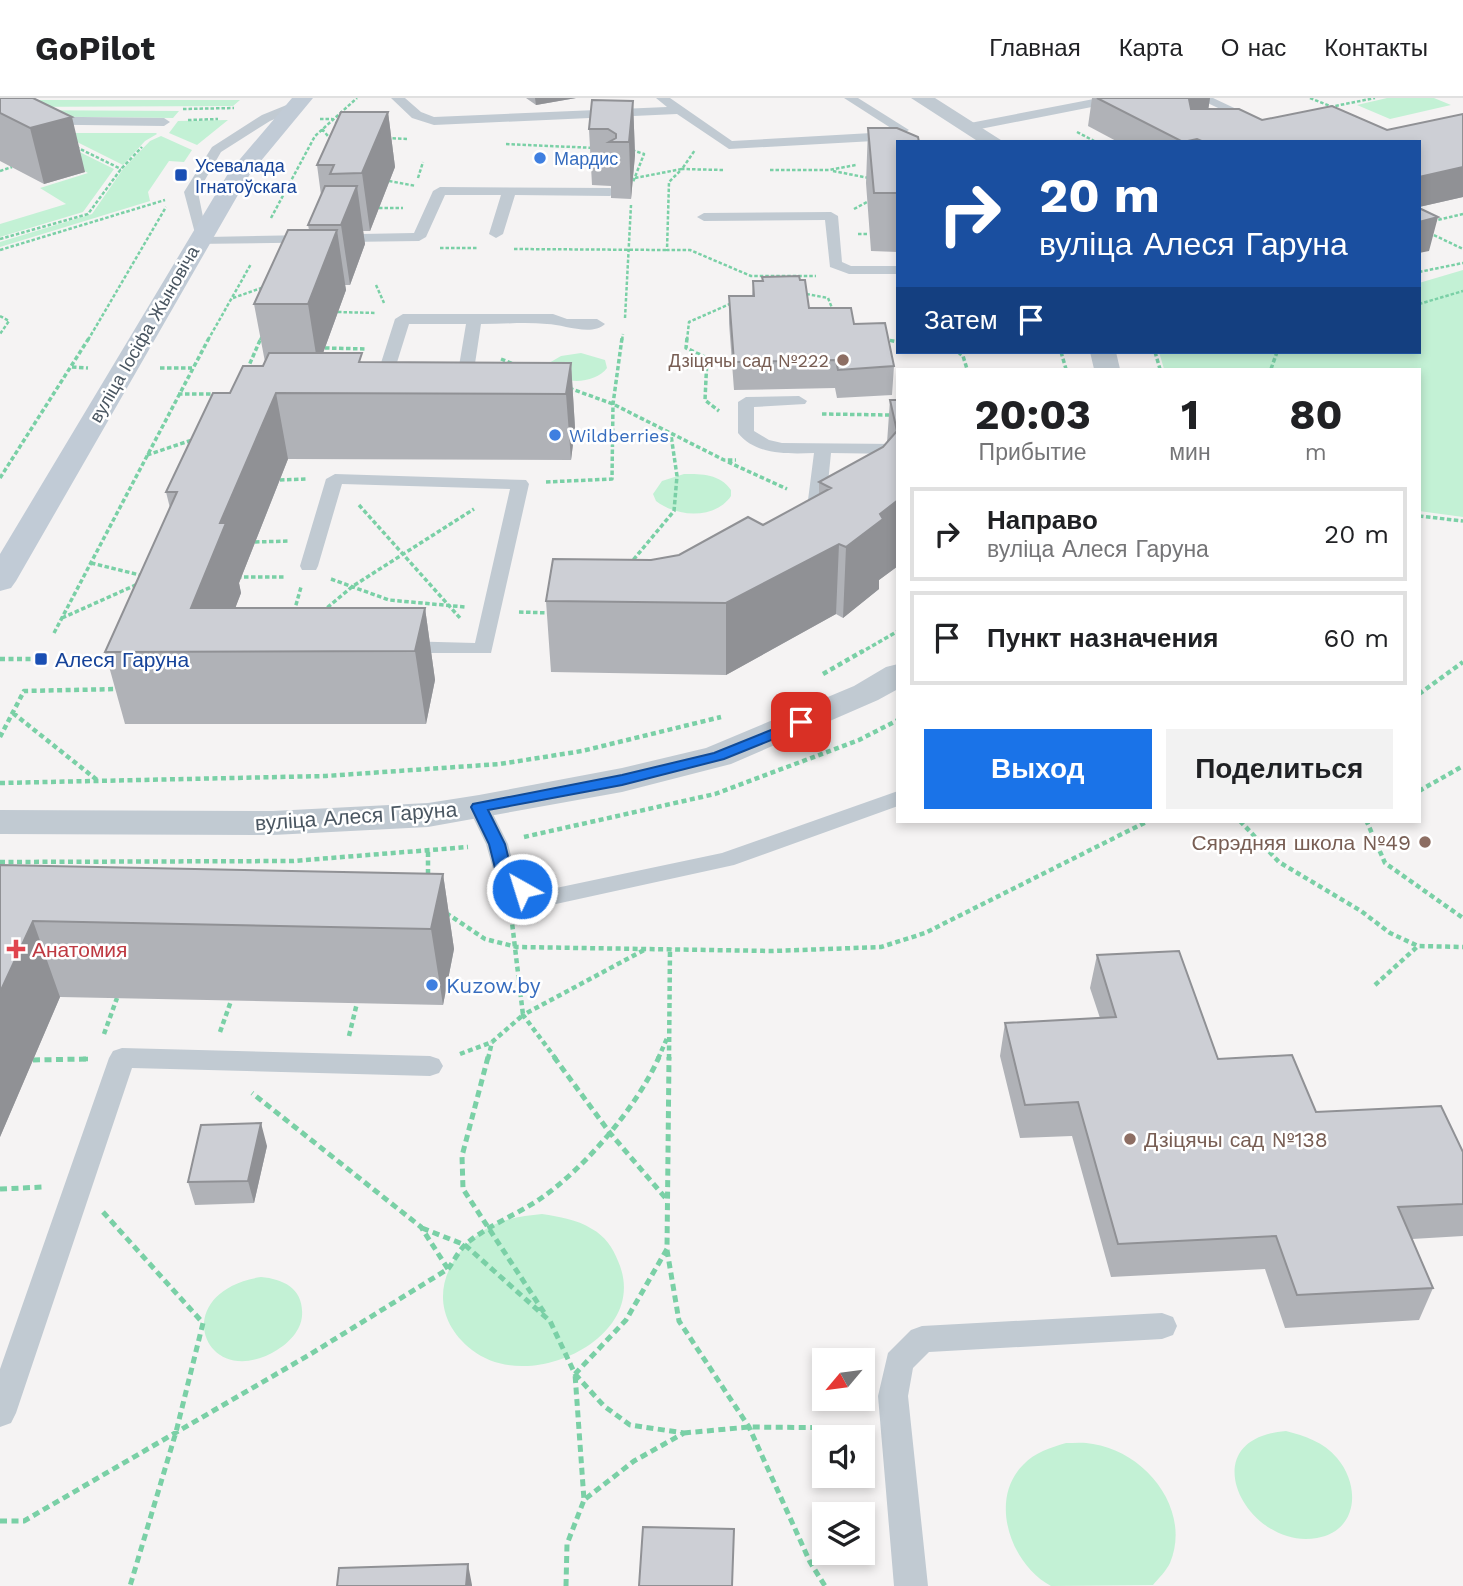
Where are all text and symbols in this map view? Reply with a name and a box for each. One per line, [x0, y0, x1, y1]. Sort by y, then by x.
text: GoPilot [35, 29, 155, 68]
text: Главная [989, 34, 1081, 62]
text: Карта [1119, 34, 1183, 62]
text: О нас [1221, 34, 1286, 62]
text: Контакты [1324, 34, 1428, 62]
place label: Мардис [554, 148, 618, 169]
marker: Мардис [532, 150, 548, 166]
place label: Усевалада Ігнатоўскага [195, 155, 298, 197]
text: 20 m [1039, 166, 1160, 224]
marker: Усевалада Ігнатоўскага [173, 167, 189, 183]
icon: right [924, 168, 1015, 259]
text: вуліца Алеся Гаруна [1039, 225, 1348, 263]
street label: вуліца Іосіфа Жыновіча [85, 241, 204, 426]
icon: arrive [1012, 301, 1050, 339]
text: Затем [924, 305, 998, 335]
place label: Дзіцячы сад №222 [669, 350, 829, 371]
marker: Дзіцячы сад №222 [835, 352, 851, 368]
text: 20:03 [974, 390, 1091, 439]
text: 1 [1181, 390, 1199, 439]
text: 80 [1289, 390, 1343, 439]
place label: Wildberries [569, 425, 669, 446]
marker: Wildberries [547, 427, 563, 443]
text: Прибытие [979, 439, 1087, 466]
text: мин [1169, 439, 1211, 466]
text: m [1305, 439, 1327, 466]
text: Направо [987, 505, 1098, 535]
icon: right [928, 515, 966, 553]
text: 20 m [1324, 519, 1389, 549]
text: вуліца Алеся Гаруна [987, 536, 1209, 563]
icon: arrive [928, 619, 966, 657]
text: Пункт назначения [987, 623, 1218, 653]
text: 60 m [1323, 623, 1389, 653]
place label: Алеся Гаруна [55, 647, 189, 672]
marker: Алеся Гаруна [33, 651, 49, 667]
pin [771, 692, 831, 752]
icon: arrive [782, 703, 820, 741]
button: Выход [924, 729, 1152, 809]
button: Поделиться [1166, 729, 1393, 809]
street label: вуліца Алеся Гаруна [254, 796, 458, 836]
place label: Сярэдняя школа №49 [1191, 830, 1411, 855]
marker: Сярэдняя школа №49 [1417, 834, 1433, 850]
position arrow [485, 852, 559, 926]
place label: Анатомия [32, 937, 127, 962]
marker: Анатомия [6, 939, 26, 959]
place label: Kuzow.by [446, 973, 541, 998]
marker: Kuzow.by [424, 977, 440, 993]
place label: Дзіцячы сад №138 [1144, 1127, 1328, 1152]
marker: Дзіцячы сад №138 [1122, 1131, 1138, 1147]
north arrow [812, 1348, 875, 1410]
map controls [812, 1348, 875, 1565]
button: sound [812, 1425, 875, 1488]
button: layers [812, 1502, 875, 1565]

